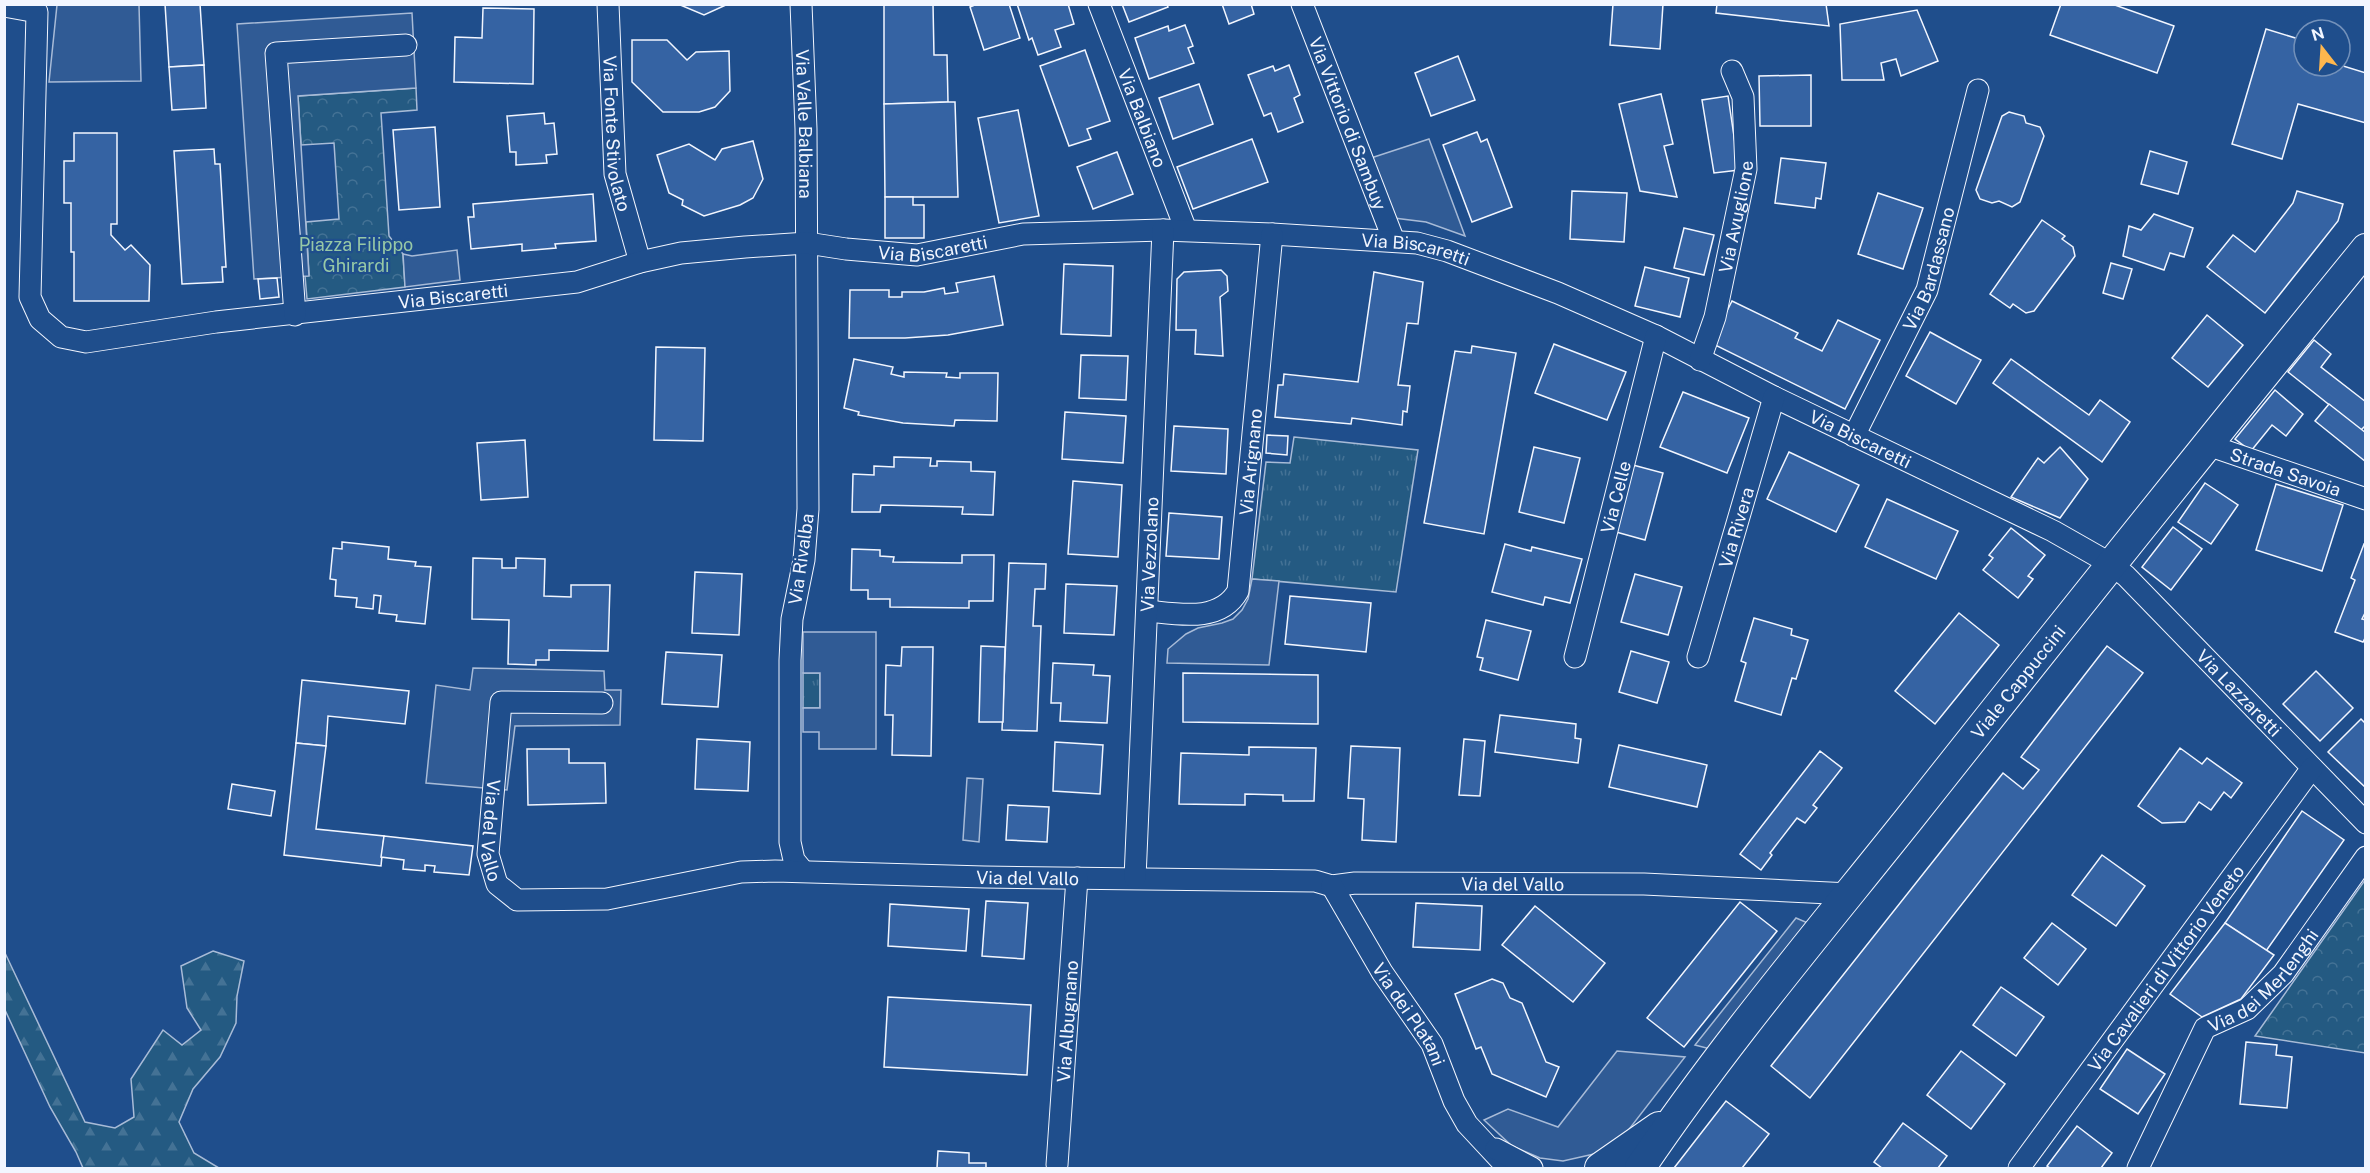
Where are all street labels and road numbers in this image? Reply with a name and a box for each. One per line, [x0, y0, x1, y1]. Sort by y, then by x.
street label: Via Vittorio di Sambuy [1305, 34, 1392, 213]
street label: Via Valle Balbiana [792, 49, 817, 199]
street label: Via Fonte Stivolato [600, 55, 636, 214]
street label: Via Balbiano [1114, 66, 1171, 170]
street label: Via Avuglione [1714, 160, 1757, 275]
street label: Via Bardassano [1898, 205, 1958, 334]
street label: Via Biscaretti [1361, 229, 1473, 269]
street label: Via Biscaretti [877, 231, 989, 266]
street label: Via Biscaretti [397, 279, 509, 312]
street label: Via Biscaretti [1806, 405, 1915, 472]
street label: Via Arignano [1235, 408, 1266, 516]
street label: Strada Savoia [2227, 443, 2344, 500]
street label: Via Celle [1596, 459, 1635, 535]
street label: Via Rivera [1714, 485, 1758, 570]
street label: Via Vezzolano [1136, 496, 1162, 612]
street label: Via Rivalba [784, 512, 818, 606]
street label: Viale Cappuccini [1966, 621, 2069, 743]
street label: Via Lazzaretti [2192, 645, 2286, 740]
street label: Via del Vallo [477, 778, 506, 884]
street label: Via Cavalieri di Vittorio Veneto [2083, 861, 2248, 1075]
street label: Via del Vallo [976, 866, 1079, 889]
street label: Via del Vallo [1461, 873, 1564, 894]
street label: Via dei Merlenghi [2204, 925, 2322, 1036]
street label: Via dei Platani [1368, 959, 1450, 1068]
street label: Via Albugnano [1052, 960, 1082, 1083]

